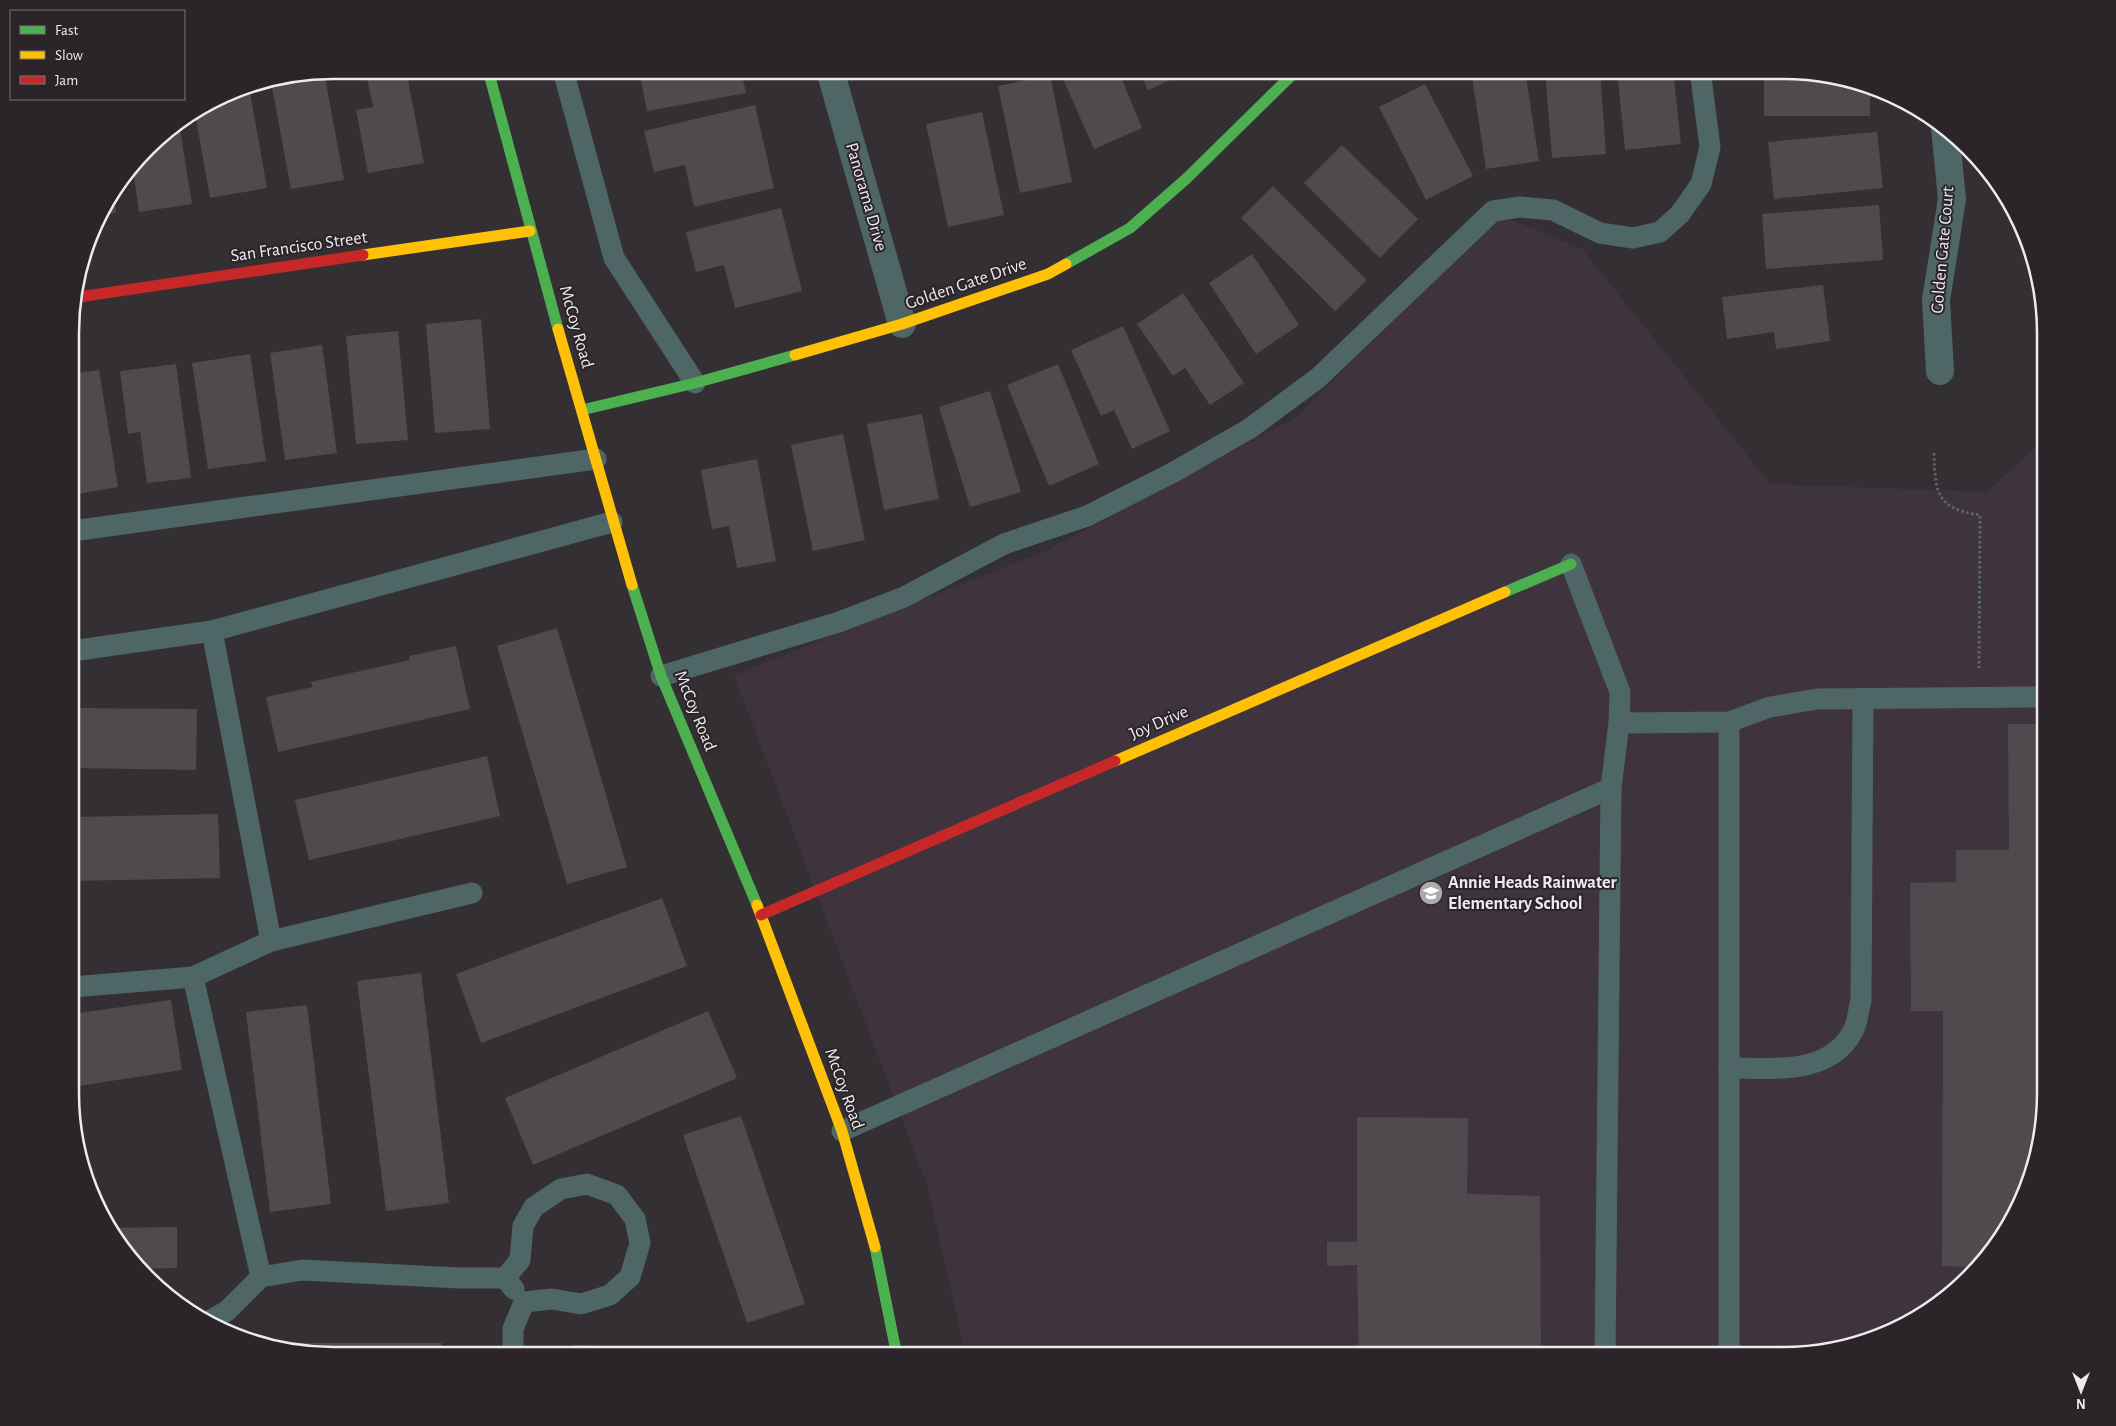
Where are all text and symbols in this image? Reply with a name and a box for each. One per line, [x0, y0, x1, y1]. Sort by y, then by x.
legend [10, 10, 185, 100]
text: Fast [55, 23, 79, 38]
text: Slow [55, 48, 83, 63]
text: Jam [55, 73, 78, 88]
street label: Panorama Drive [842, 141, 890, 253]
street label: Golden Gate Court [1928, 185, 1958, 314]
street label: San Francisco Street [230, 228, 369, 266]
street label: Golden Gate Drive [903, 255, 1029, 313]
street label: McCoy Road [556, 284, 596, 370]
street label: McCoy Road [671, 668, 719, 754]
street label: Joy Drive [1127, 703, 1191, 743]
place label: Annie Heads Rainwater Elementary School [1448, 874, 1617, 913]
school or university icon: Annie Heads Rainwater Elementary School [1418, 880, 1444, 906]
street label: McCoy Road [821, 1046, 867, 1132]
north arrow [2056, 1366, 2106, 1416]
text: N [2076, 1396, 2086, 1410]

